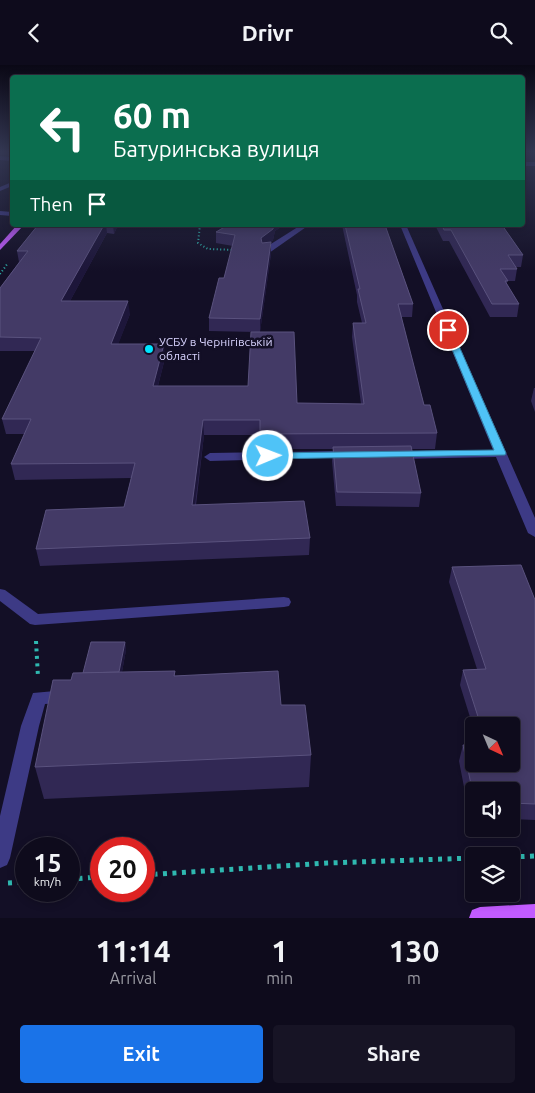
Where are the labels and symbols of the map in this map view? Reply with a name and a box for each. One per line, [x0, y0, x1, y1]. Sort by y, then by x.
pin [427, 309, 469, 351]
place label: УСБУ в Чернігівській області [159, 335, 273, 362]
marker: УСБУ в Чернігівській області [143, 343, 155, 355]
position arrow [241, 429, 293, 481]
north arrow [465, 717, 520, 773]
speed limit sign: 20 [90, 837, 155, 902]

